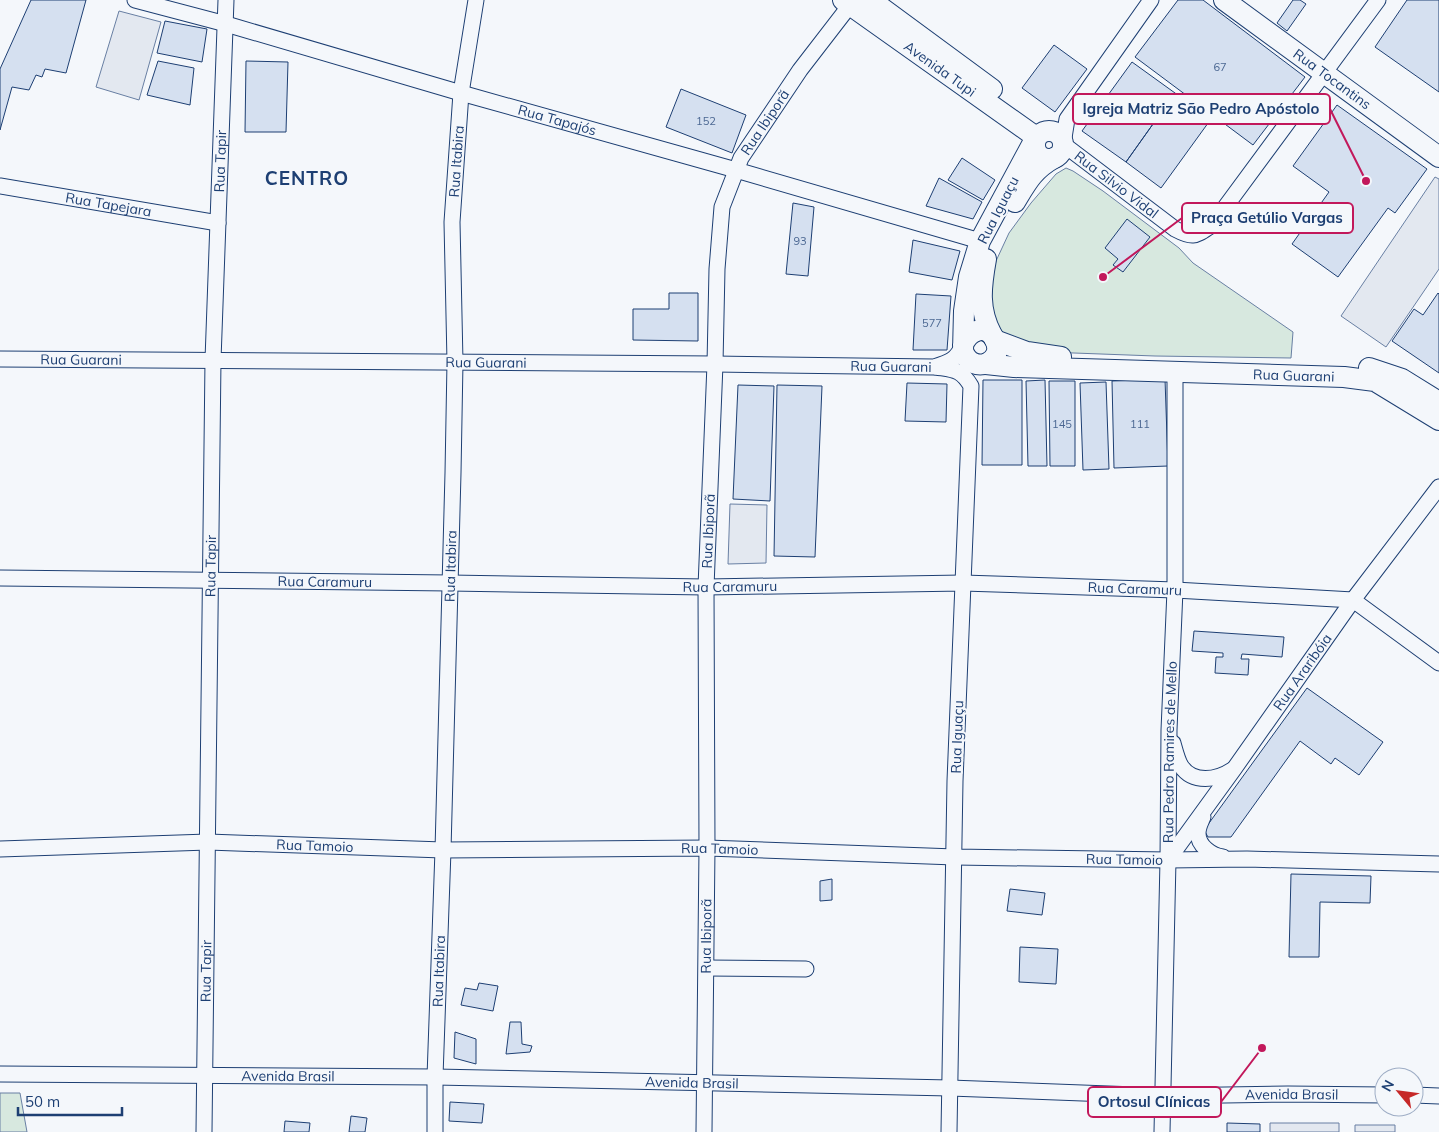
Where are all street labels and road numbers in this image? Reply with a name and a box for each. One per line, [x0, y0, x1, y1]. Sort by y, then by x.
street label: Avenida Tupi [900, 37, 980, 101]
street label: Rua Tocantins [1290, 45, 1375, 113]
street label: Rua Ibiporã [737, 86, 793, 158]
street label: Rua Tapajós [516, 100, 599, 140]
street label: Rua Itabira [445, 125, 468, 198]
street label: Rua Tapir [210, 129, 230, 193]
street label: Rua Silvio Vidal [1071, 147, 1162, 222]
street label: Rua Iguaçu [973, 173, 1023, 247]
street label: Rua Tapejara [64, 188, 153, 221]
street label: Rua Guarani [40, 350, 122, 369]
street label: Rua Guarani [445, 353, 527, 372]
street label: Rua Guarani [850, 357, 932, 376]
street label: Rua Guarani [1253, 365, 1335, 386]
street label: Rua Ibiporã [698, 493, 719, 569]
street label: Rua Itabira [441, 530, 460, 602]
street label: Rua Tapir [201, 534, 220, 597]
street label: Rua Caramuru [278, 572, 372, 591]
street label: Rua Caramuru [683, 577, 777, 596]
street label: Rua Caramuru [1087, 578, 1183, 599]
street label: Rua Araribóia [1269, 630, 1336, 714]
street label: Rua Pedro Ramires de Mello [1159, 661, 1181, 843]
street label: Rua Iguaçu [947, 700, 967, 774]
street label: Rua Tamoio [276, 835, 354, 856]
street label: Rua Tamoio [681, 839, 759, 859]
street label: Rua Tamoio [1086, 850, 1163, 869]
street label: Rua Ibiporã [697, 898, 715, 974]
street label: Rua Itabira [428, 935, 449, 1007]
street label: Rua Tapir [197, 939, 215, 1002]
street label: Avenida Brasil [241, 1067, 335, 1085]
street label: Avenida Brasil [645, 1072, 739, 1092]
street label: Avenida Brasil [1245, 1085, 1339, 1104]

